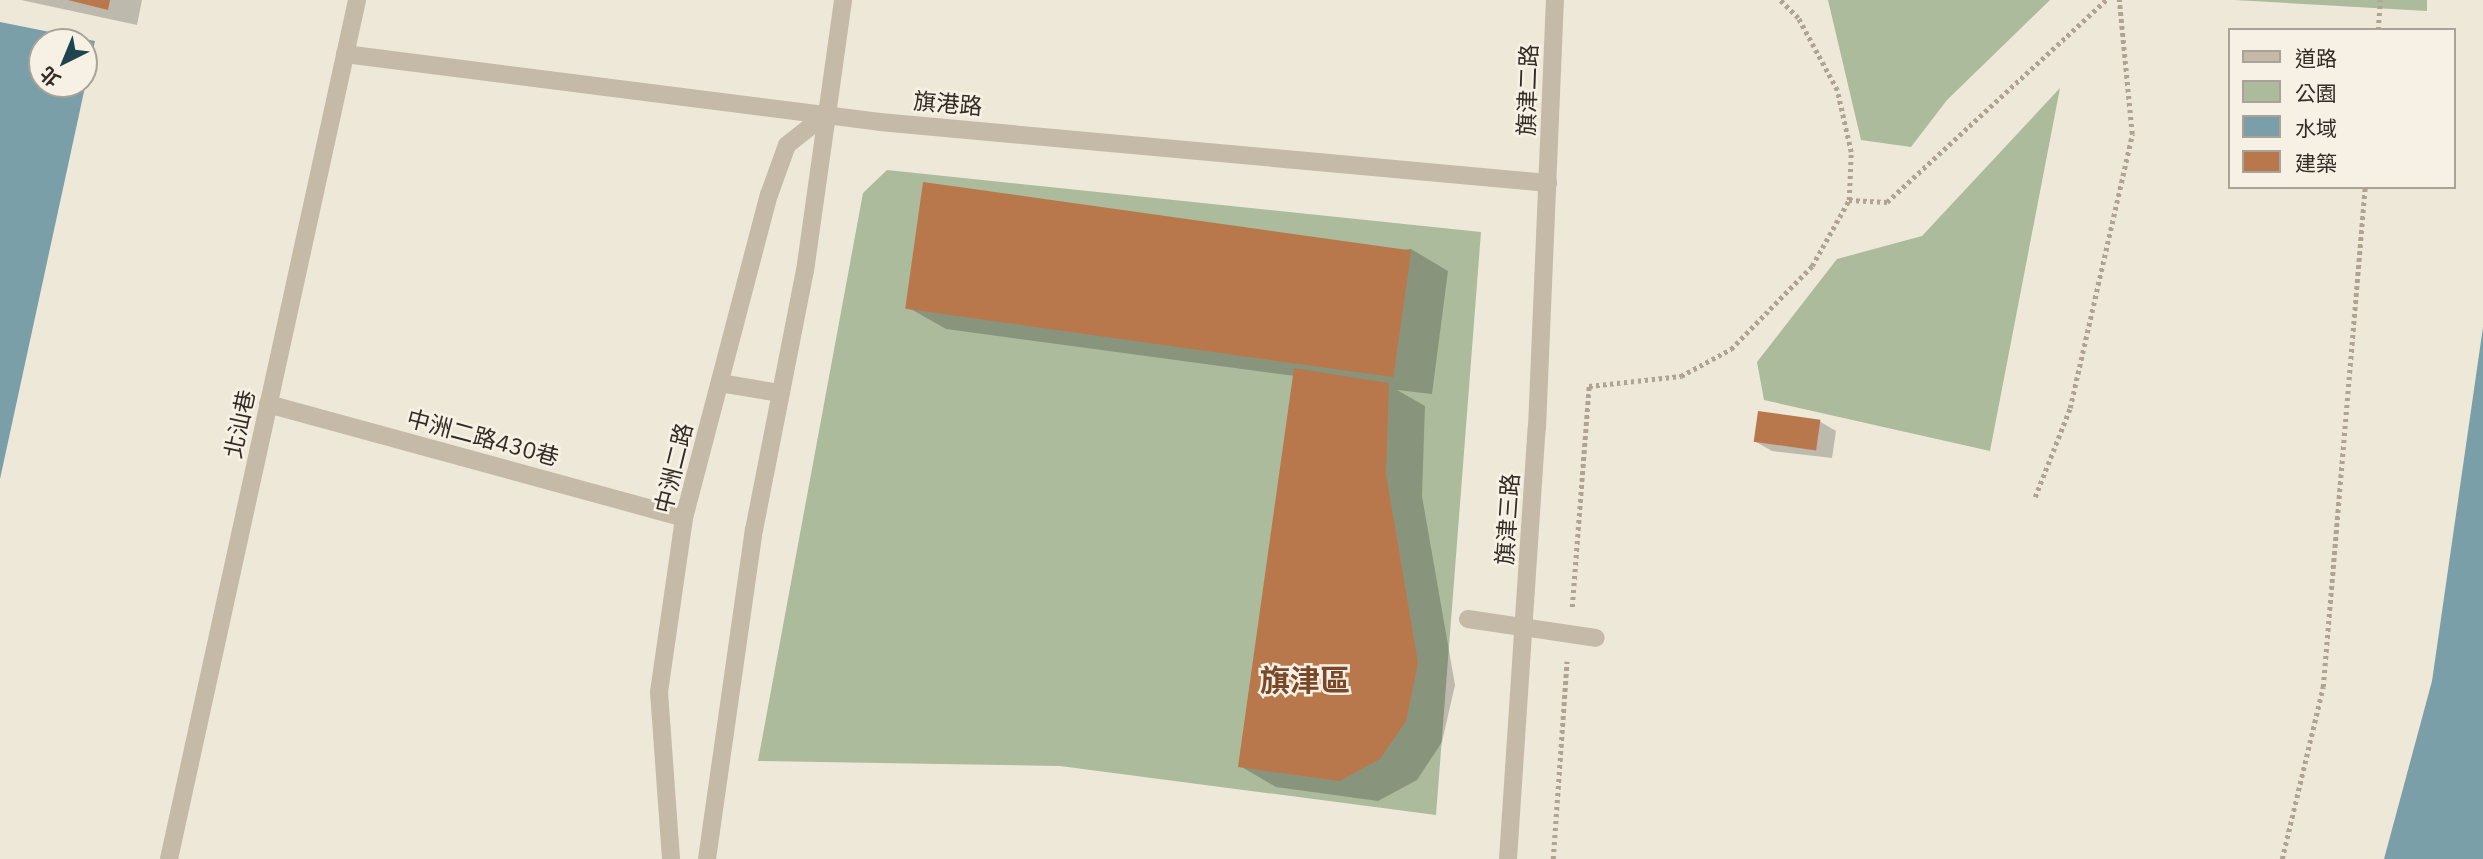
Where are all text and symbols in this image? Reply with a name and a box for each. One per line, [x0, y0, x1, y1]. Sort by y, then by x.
north arrow [28, 28, 98, 98]
legend [2228, 28, 2455, 189]
street label: 旗津二路 [1512, 44, 1542, 136]
text: 道路 [2295, 44, 2337, 72]
text: 北 [35, 62, 65, 92]
text: 公園 [2295, 79, 2337, 107]
street label: 旗港路 [912, 86, 984, 120]
text: 水域 [2295, 114, 2337, 142]
text: 建築 [2295, 149, 2337, 177]
street label: 北汕巷 [218, 387, 260, 461]
street label: 中洲二路430巷 [404, 403, 562, 471]
street label: 中洲二路 [648, 420, 698, 516]
street label: 旗津三路 [1490, 472, 1524, 566]
district label: 旗津區 [1260, 662, 1350, 698]

